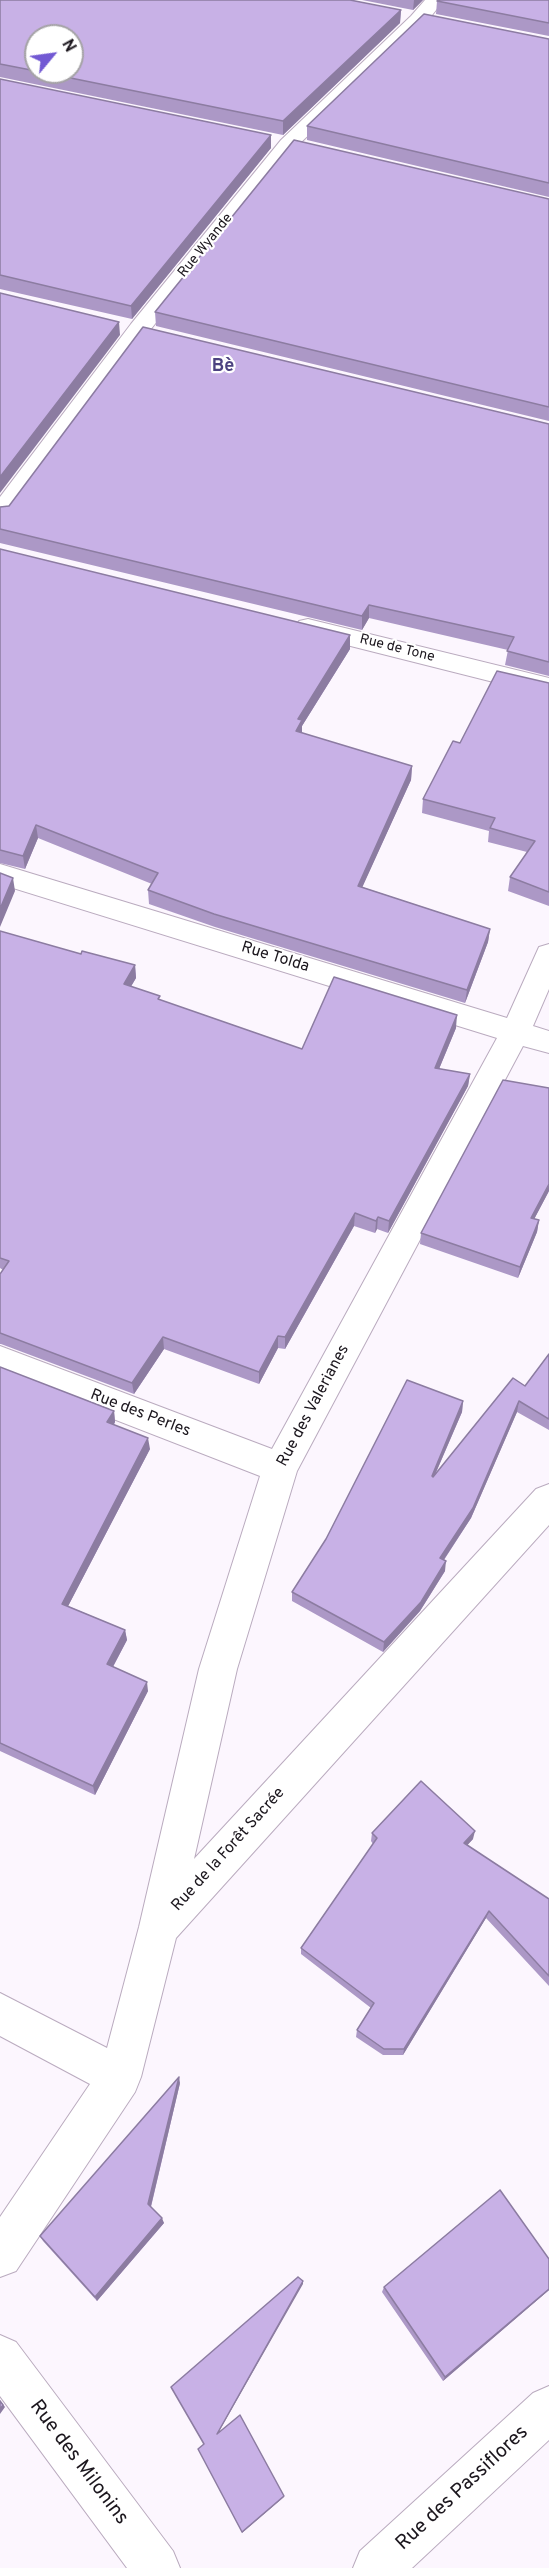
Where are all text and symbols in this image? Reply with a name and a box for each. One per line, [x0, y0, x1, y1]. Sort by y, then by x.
north arrow [24, 24, 84, 84]
text: N [56, 36, 80, 56]
street label: Rue Wyande [175, 211, 237, 281]
district label: Bè [212, 356, 234, 378]
street label: Rue de Tone [358, 632, 436, 666]
street label: Rue Tolda [239, 939, 311, 977]
street label: Rue des Valerianes [274, 1342, 354, 1470]
street label: Rue des Perles [87, 1386, 193, 1442]
street label: Rue de la Forêt Sacrée [168, 1784, 290, 1916]
street label: Rue des Milonins [23, 2396, 133, 2530]
street label: Rue des Passiflores [392, 2421, 534, 2557]

